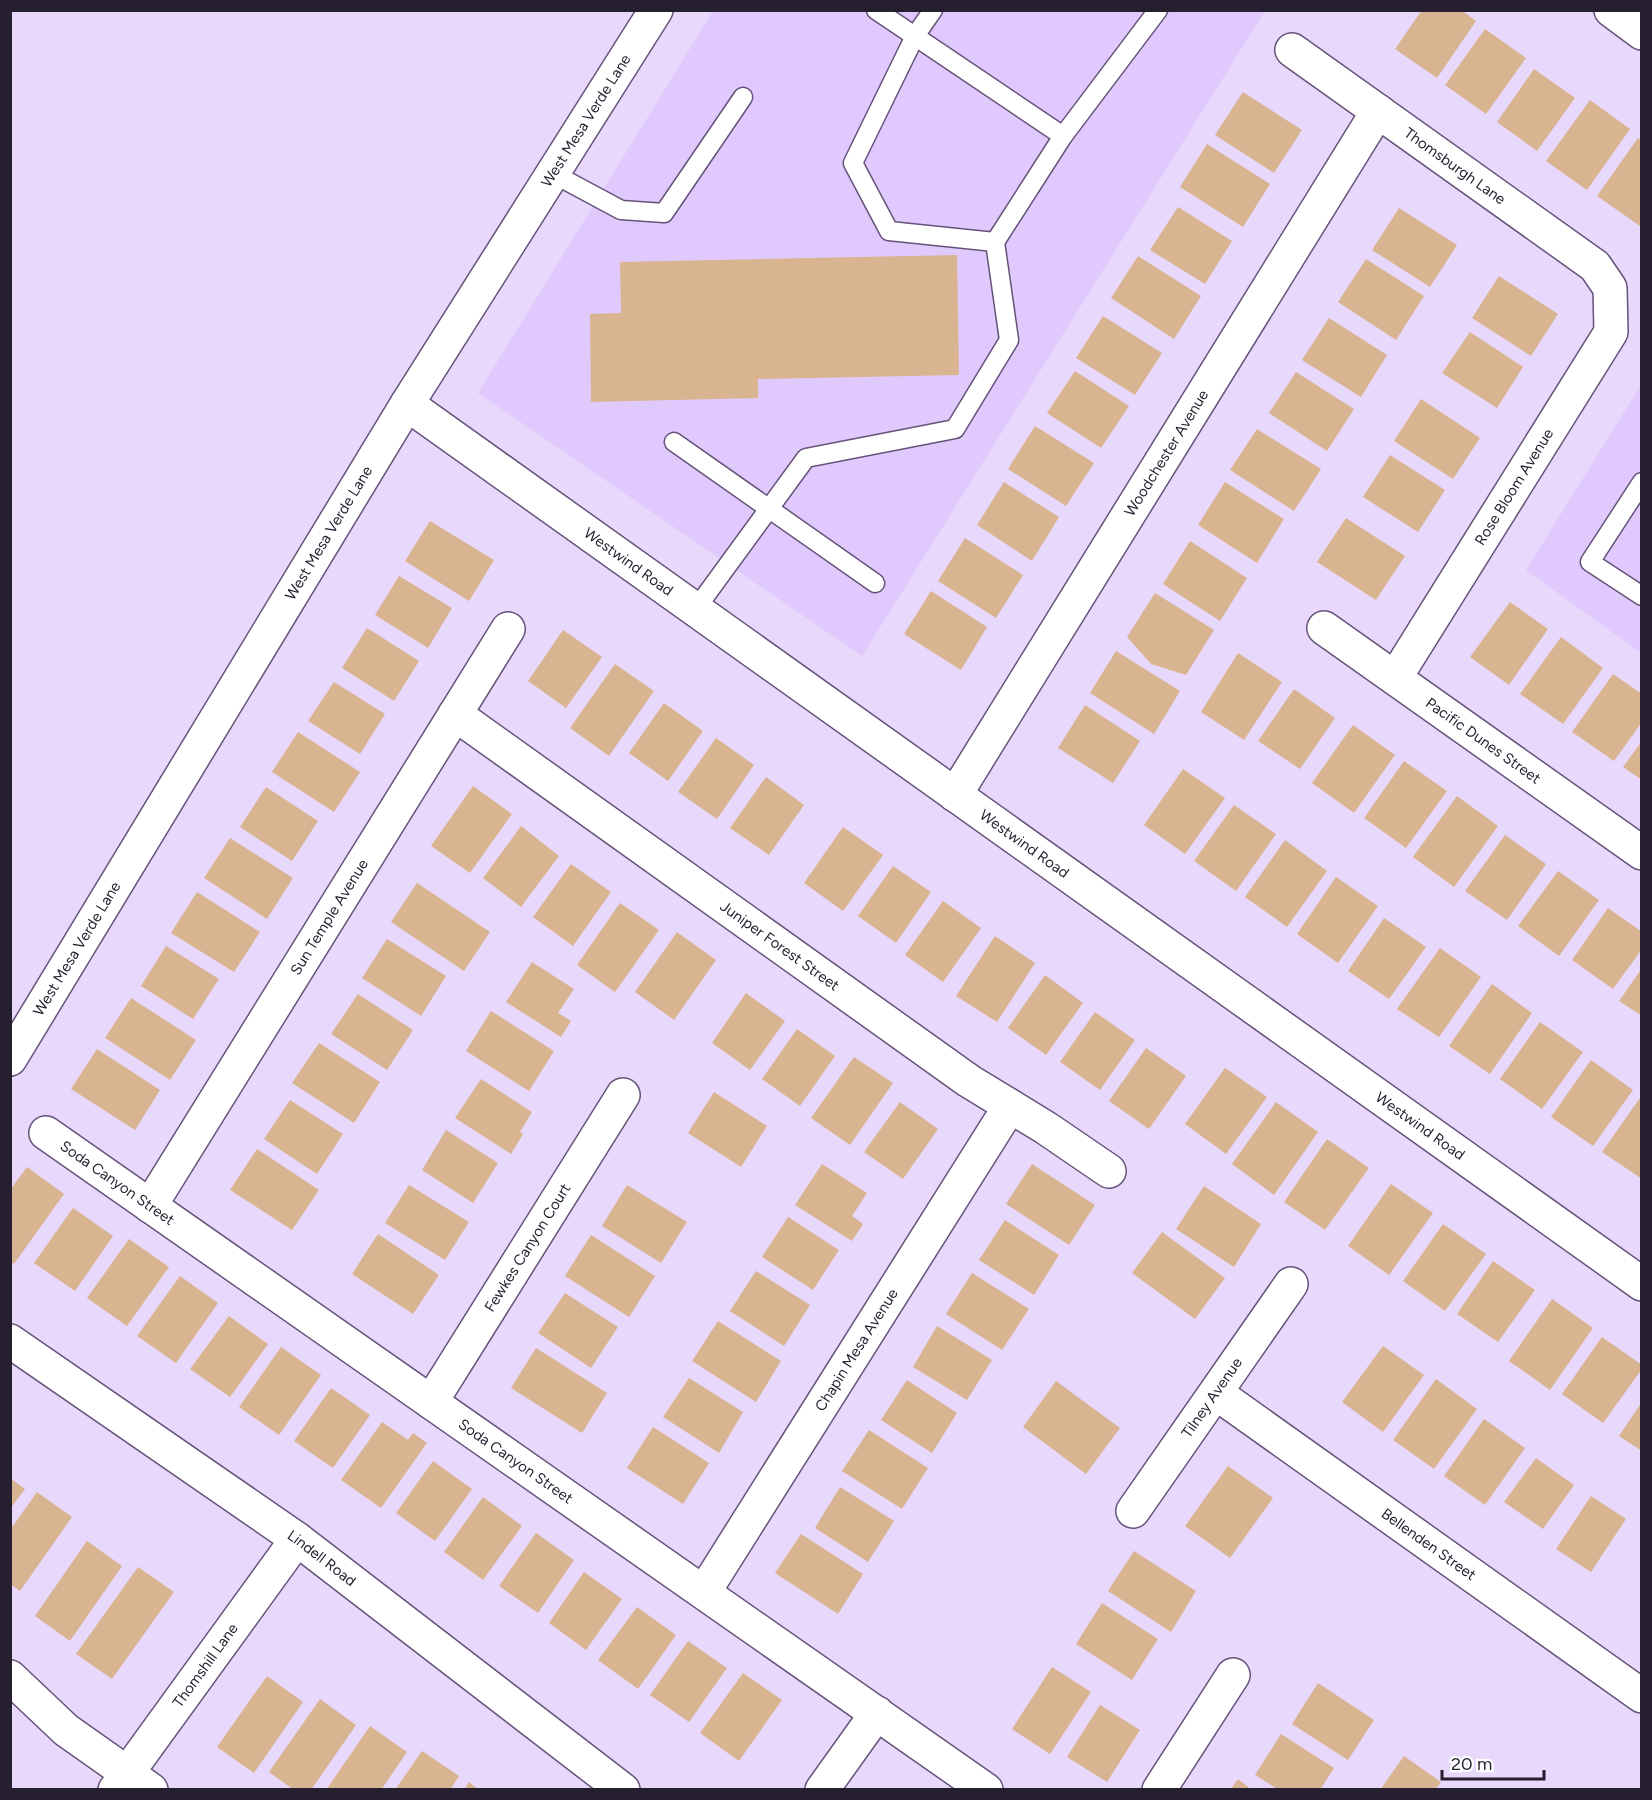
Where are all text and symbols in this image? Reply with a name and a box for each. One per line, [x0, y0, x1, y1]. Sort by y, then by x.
street label: West Mesa Verde Lane [537, 51, 635, 190]
street label: Thomsburgh Lane [1401, 124, 1509, 208]
street label: Woodchester Avenue [1121, 387, 1212, 520]
street label: Rose Bloom Avenue [1471, 425, 1557, 549]
street label: West Mesa Verde Lane [281, 463, 376, 603]
street label: Westwind Road [580, 524, 677, 600]
street label: Pacific Dunes Street [1422, 694, 1544, 788]
street label: Westwind Road [976, 806, 1072, 882]
street label: Sun Temple Avenue [287, 856, 372, 978]
street label: West Mesa Verde Lane [29, 878, 124, 1019]
street label: Juniper Forest Street [717, 897, 843, 995]
street label: Westwind Road [1372, 1088, 1468, 1164]
street label: Soda Canyon Street [57, 1137, 178, 1229]
street label: Fewkes Canyon Court [481, 1180, 574, 1315]
street label: Chapin Mesa Avenue [811, 1285, 902, 1415]
street label: Tilney Avenue [1178, 1354, 1246, 1441]
street label: Soda Canyon Street [455, 1415, 577, 1508]
street label: Bellenden Street [1378, 1505, 1480, 1584]
street label: Lindell Road [284, 1526, 360, 1590]
street label: Thomshill Lane [169, 1620, 242, 1711]
scale bar [1442, 1743, 1544, 1781]
text: 20 m [1451, 1753, 1492, 1775]

